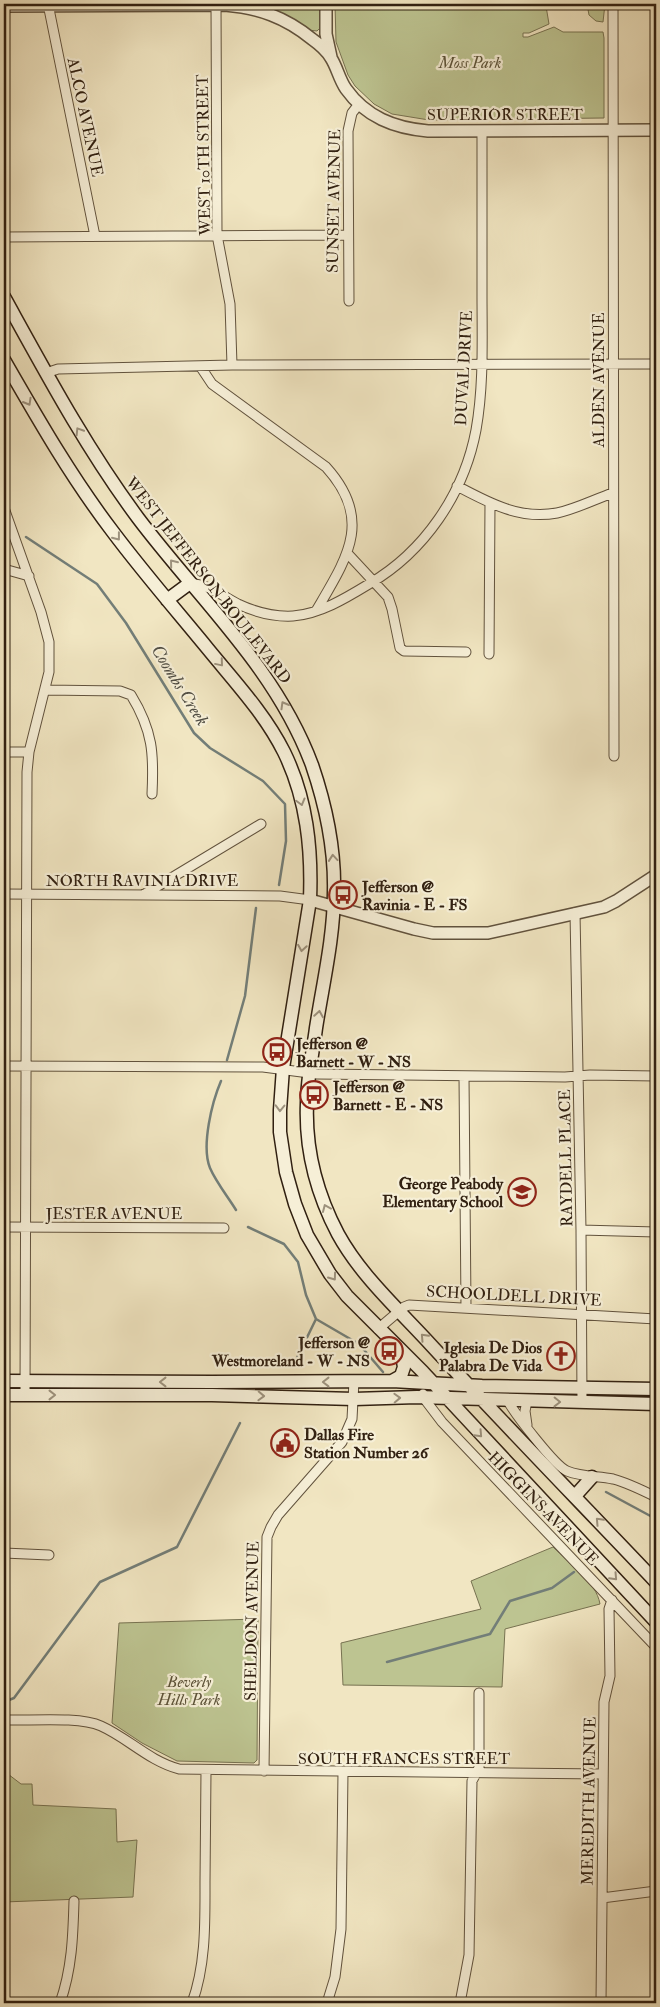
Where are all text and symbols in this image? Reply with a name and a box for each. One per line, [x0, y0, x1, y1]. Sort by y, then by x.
park label: Moss Park [438, 53, 502, 73]
street label: ALCO AVENUE [62, 55, 107, 179]
street label: WEST 10TH STREET [193, 74, 215, 237]
street label: SUPERIOR STREET [427, 105, 583, 125]
street label: SUNSET AVENUE [323, 129, 345, 273]
street label: DUVAL DRIVE [451, 310, 477, 426]
street label: ALDEN AVENUE [589, 312, 609, 449]
one-way arrow [22, 396, 32, 405]
one-way arrow [75, 427, 85, 436]
street label: WEST JEFFERSON BOULEVARD [120, 472, 295, 689]
one-way arrow [112, 532, 121, 541]
one-way arrow [171, 560, 179, 569]
water label: Coombs Creek [146, 640, 214, 730]
one-way arrow [214, 658, 223, 667]
one-way arrow [280, 701, 290, 710]
one-way arrow [296, 797, 306, 805]
one-way arrow [327, 854, 338, 862]
street label: NORTH RAVINIA DRIVE [46, 871, 238, 891]
place label: Jefferson @ Ravinia - E - FS [361, 877, 468, 915]
bus stop icon: Jefferson @ Ravinia - E - FS [328, 880, 358, 910]
one-way arrow [298, 943, 308, 952]
one-way arrow [313, 1010, 323, 1019]
place label: Jefferson @ Barnett - W - NS [295, 1034, 411, 1072]
bus stop icon: Jefferson @ Barnett - W - NS [262, 1037, 292, 1067]
place label: Jefferson @ Barnett - E - NS [332, 1077, 443, 1115]
bus stop icon: Jefferson @ Barnett - E - NS [299, 1080, 329, 1110]
street label: RAYDELL PLACE [555, 1089, 577, 1227]
one-way arrow [275, 1105, 285, 1113]
place label: George Peabody Elementary School [382, 1174, 504, 1213]
school or university icon: George Peabody Elementary School [507, 1177, 537, 1207]
street label: JESTER AVENUE [45, 1204, 182, 1225]
one-way arrow [322, 1204, 333, 1213]
one-way arrow [327, 1271, 335, 1280]
street label: SCHOOLDELL DRIVE [426, 1281, 602, 1311]
place label: Jefferson @ Westmoreland - W - NS [211, 1333, 371, 1371]
one-way arrow [421, 1333, 430, 1342]
bus stop icon: Jefferson @ Westmoreland - W - NS [374, 1336, 404, 1366]
place label: Iglesia De Dios Palabra De Vida [439, 1338, 543, 1376]
church icon: Iglesia De Dios Palabra De Vida [546, 1341, 576, 1371]
one-way arrow [322, 1376, 330, 1387]
one-way arrow [159, 1377, 166, 1387]
one-way arrow [49, 1390, 57, 1400]
one-way arrow [257, 1391, 265, 1401]
one-way arrow [394, 1393, 401, 1403]
one-way arrow [553, 1397, 561, 1407]
place label: Dallas Fire Station Number 26 [304, 1425, 430, 1463]
public building icon: Dallas Fire Station Number 26 [270, 1428, 300, 1458]
one-way arrow [473, 1428, 482, 1437]
street label: HIGGINS AVENUE [484, 1448, 603, 1570]
one-way arrow [596, 1518, 605, 1527]
street label: SHELDON AVENUE [241, 1541, 263, 1701]
one-way arrow [608, 1572, 617, 1581]
park label: Beverly Hills Park [157, 1672, 221, 1710]
street label: MEREDITH AVENUE [578, 1716, 600, 1886]
street label: SOUTH FRANCES STREET [298, 1749, 510, 1769]

